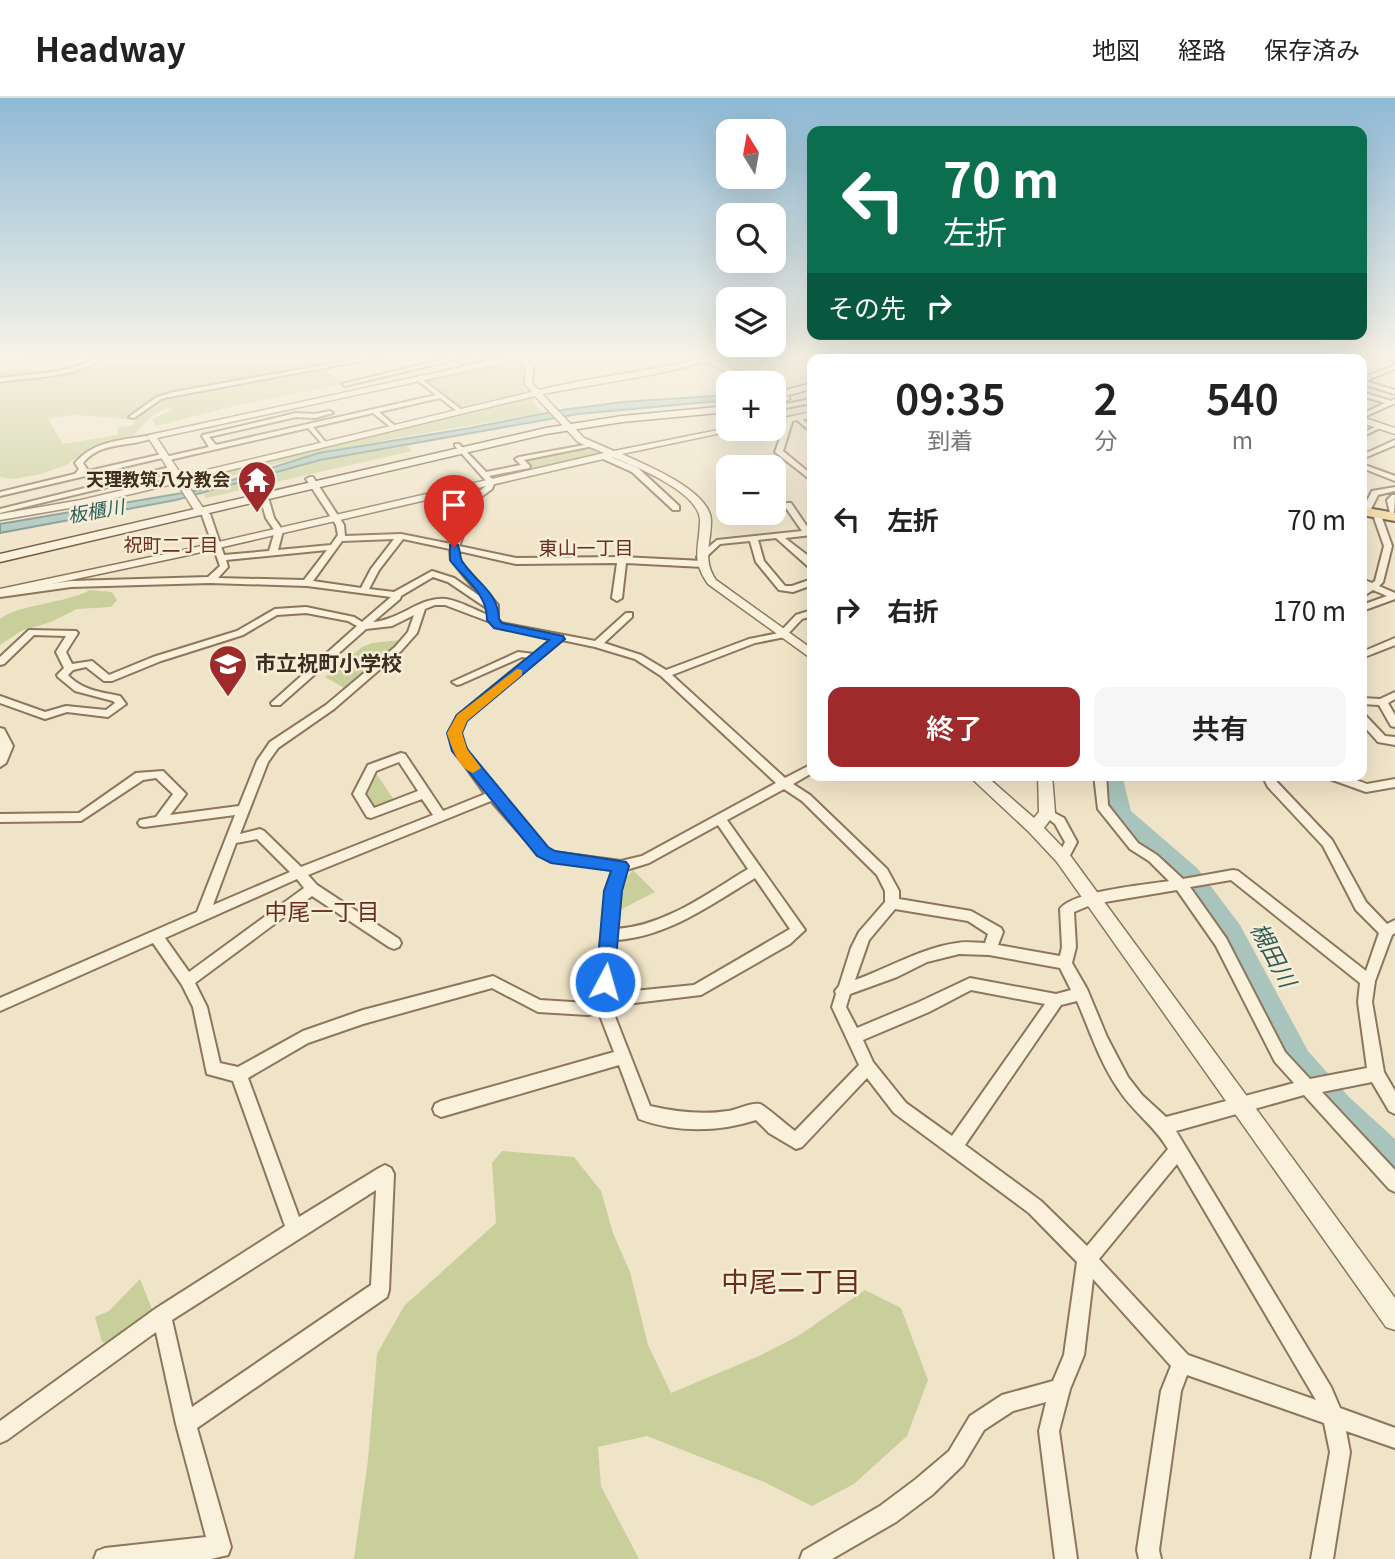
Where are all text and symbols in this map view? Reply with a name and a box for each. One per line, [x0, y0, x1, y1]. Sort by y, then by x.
text: Headway [35, 24, 186, 72]
text: 地図 [1092, 31, 1140, 66]
text: 経路 [1178, 31, 1226, 66]
text: 保存済み [1264, 31, 1360, 66]
north arrow [716, 119, 786, 189]
map controls [716, 119, 786, 525]
text: 70 m [943, 141, 1059, 212]
icon: left [828, 154, 919, 245]
button: search [716, 203, 786, 273]
text: 左折 [943, 207, 1007, 253]
button: layers [716, 287, 786, 357]
icon: right [920, 287, 958, 325]
text: その先 [828, 288, 906, 325]
text: 09:35 [895, 366, 1006, 427]
text: 2 [1094, 366, 1118, 427]
text: 540 [1206, 366, 1279, 427]
button: + [716, 371, 786, 441]
text: 到着 [927, 422, 973, 456]
text: 分 [1094, 422, 1117, 456]
text: m [1232, 422, 1253, 456]
button: − [716, 455, 786, 525]
temple icon: 天理教筑八分教会 [236, 459, 278, 514]
place label: 天理教筑八分教会 [86, 465, 230, 491]
pin [424, 475, 484, 547]
icon: arrive [435, 486, 473, 524]
water label: 板櫃川 [65, 491, 128, 528]
icon: left [828, 500, 866, 538]
text: 左折 [887, 500, 939, 537]
text: 70 m [1287, 500, 1346, 537]
district label: 祝町二丁目 [123, 530, 219, 557]
district label: 東山一丁目 [538, 533, 634, 560]
icon: right [828, 591, 866, 629]
text: 右折 [887, 591, 939, 628]
text: 170 m [1273, 591, 1346, 628]
school or university icon: 市立祝町小学校 [207, 643, 249, 698]
place label: 市立祝町小学校 [255, 647, 402, 677]
button: 終了 [828, 687, 1080, 767]
button: 共有 [1094, 687, 1346, 767]
district label: 中尾一丁目 [265, 893, 380, 927]
water label: 槻田川 [1244, 916, 1307, 995]
position arrow [568, 945, 642, 1019]
district label: 中尾二丁目 [721, 1260, 861, 1300]

